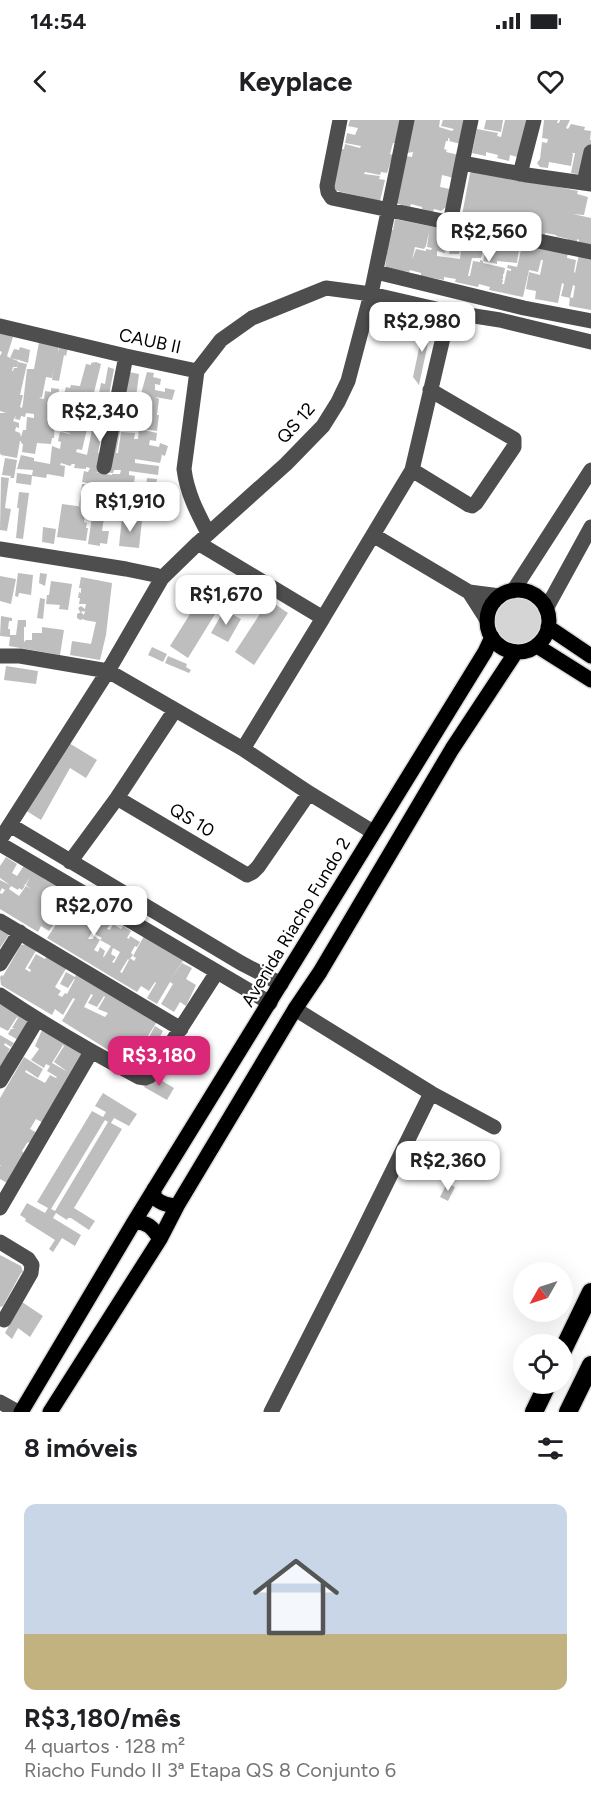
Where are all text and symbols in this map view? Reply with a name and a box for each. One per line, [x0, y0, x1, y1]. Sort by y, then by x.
text: 14:54 [30, 8, 87, 35]
icon: back [24, 65, 57, 98]
text: Keyplace [238, 65, 353, 98]
icon: heart [534, 65, 567, 98]
pin: R$2,560 [434, 212, 544, 263]
text: R$2,560 [451, 219, 527, 243]
pin: R$2,980 [367, 302, 477, 353]
text: R$2,980 [383, 309, 461, 333]
street label: CAUB II [117, 324, 183, 358]
pin: R$2,340 [45, 392, 155, 443]
street label: QS 12 [272, 398, 320, 448]
text: R$2,340 [61, 399, 139, 423]
pin: R$1,910 [75, 482, 185, 533]
text: R$1,910 [95, 489, 165, 513]
pin: R$1,670 [171, 575, 281, 626]
text: R$1,670 [189, 582, 263, 606]
street label: QS 10 [166, 798, 218, 842]
street label: Avenida Riacho Fundo 2 [237, 833, 355, 1011]
pin: R$2,070 [39, 886, 149, 937]
text: R$2,070 [55, 893, 133, 917]
pin: R$3,180 [104, 1036, 214, 1087]
text: R$3,180 [122, 1043, 196, 1067]
pin: R$2,360 [393, 1141, 503, 1192]
text: R$2,360 [410, 1148, 486, 1172]
north arrow [513, 1262, 573, 1322]
map controls [513, 1262, 573, 1394]
button: locate [513, 1334, 573, 1394]
text: 8 imóveis [24, 1432, 138, 1464]
icon: filters [534, 1432, 567, 1465]
icon: home [242, 1543, 350, 1651]
text: R$3,180/mês [24, 1702, 181, 1734]
text: 4 quartos · 128 m² [24, 1734, 185, 1758]
text: Riacho Fundo II 3ª Etapa QS 8 Conjunto 6 [24, 1758, 396, 1782]

